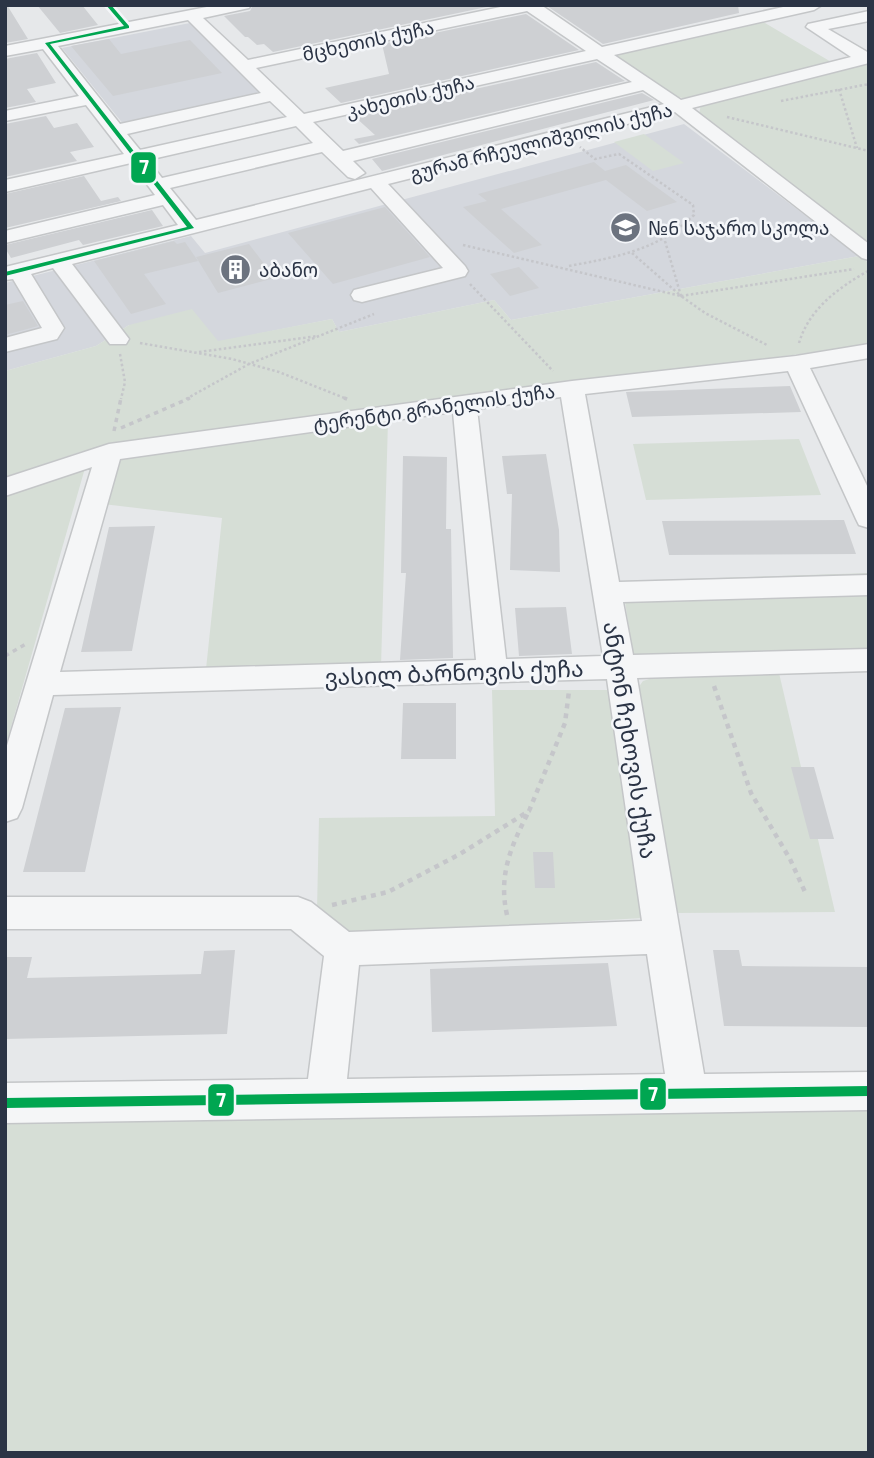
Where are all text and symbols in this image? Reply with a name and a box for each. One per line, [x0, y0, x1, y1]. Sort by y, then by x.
street label: მცხეთის ქუჩა [300, 15, 436, 66]
street label: კახეთის ქუჩა [343, 70, 477, 123]
street label: გურამ რჩეულიშვილის ქუჩა [407, 97, 675, 187]
line badge: 7 [130, 151, 157, 184]
text: 7 [139, 155, 149, 178]
school or university icon: №6 საჯარო სკოლა [608, 210, 642, 244]
place label: №6 საჯარო სკოლა [648, 216, 829, 241]
building icon: აბანო [219, 252, 253, 286]
place label: აბანო [259, 258, 318, 281]
street label: ტერენტი გრანელის ქუჩა [312, 379, 557, 437]
street label: ანტონ ჩეხოვის ქუჩა [597, 619, 664, 861]
street label: ვასილ ბარნოვის ქუჩა [324, 653, 584, 692]
line badge: 7 [639, 1077, 667, 1111]
text: 7 [648, 1082, 658, 1105]
line badge: 7 [207, 1083, 235, 1117]
text: 7 [216, 1088, 226, 1111]

